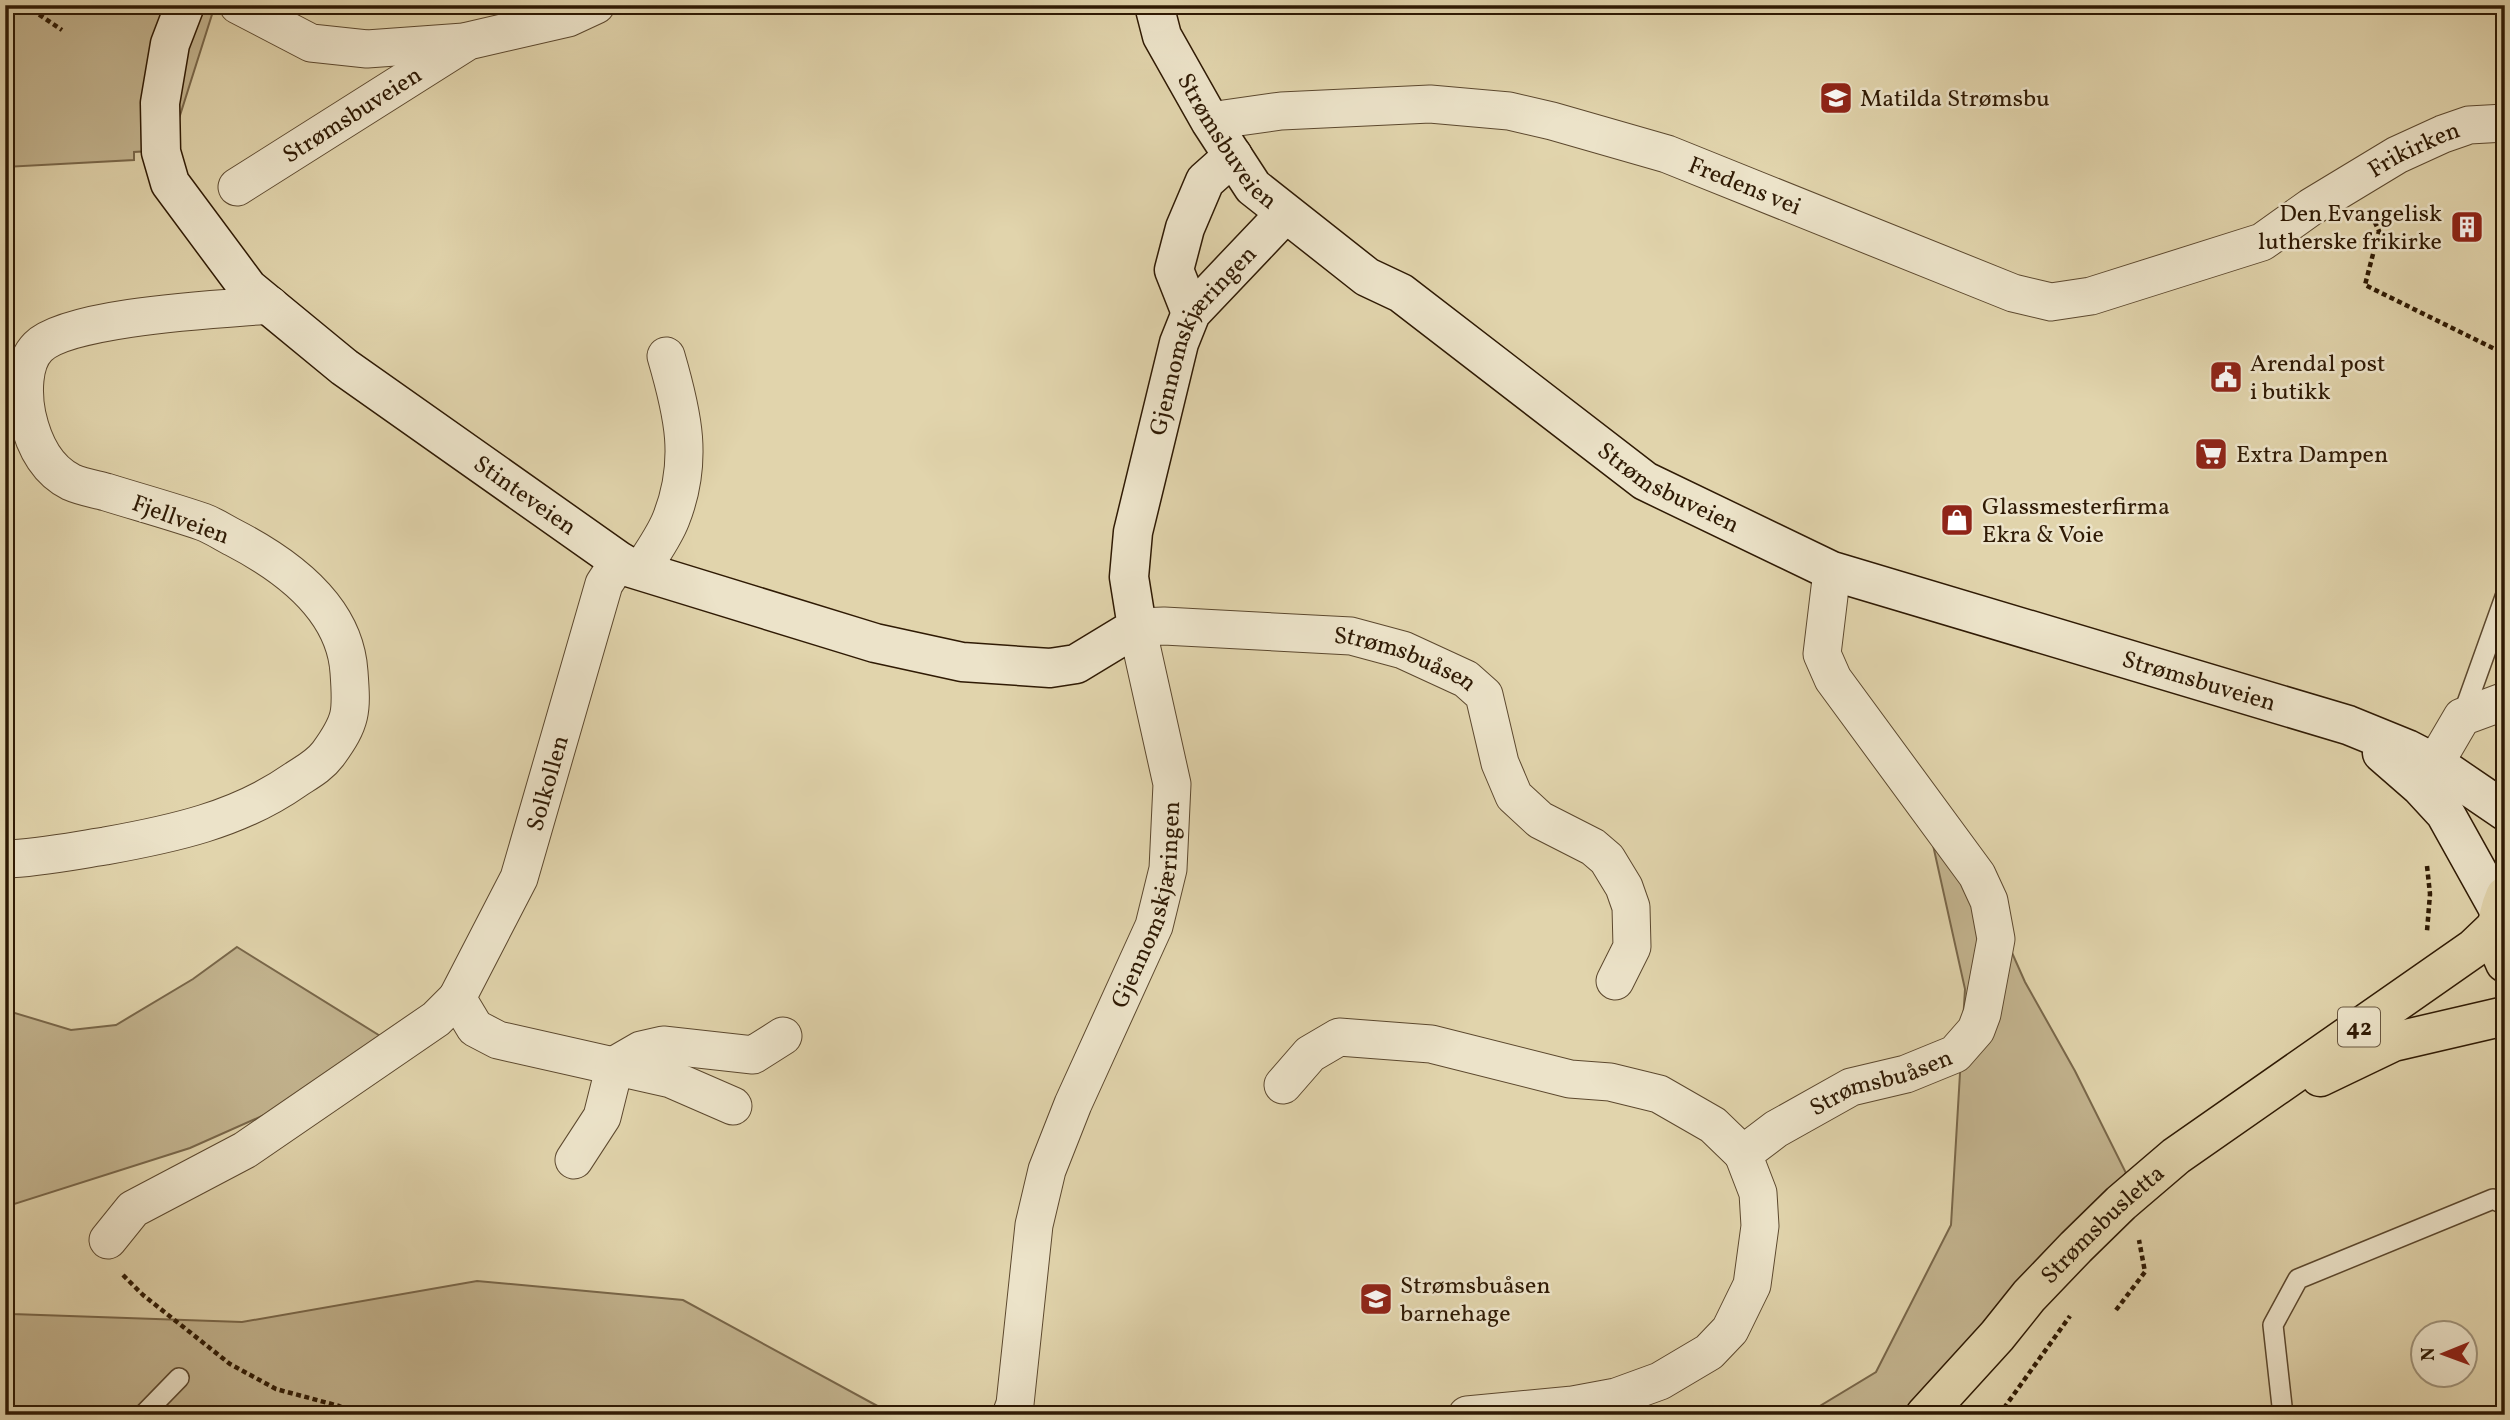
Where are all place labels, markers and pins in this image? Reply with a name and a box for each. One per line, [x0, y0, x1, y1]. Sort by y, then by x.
school or university icon: Matilda Strømsbu [1817, 79, 1855, 117]
place label: Matilda Strømsbu [1860, 83, 2050, 117]
place label: Den Evangelisk lutherske frikirke [2258, 198, 2442, 260]
building icon: Den Evangelisk lutherske frikirke [2448, 208, 2486, 246]
place label: Arendal post i butikk [2250, 348, 2385, 410]
public building icon: Arendal post i butikk [2207, 358, 2245, 396]
supermarket icon: Extra Dampen [2192, 435, 2230, 473]
place label: Extra Dampen [2236, 439, 2388, 473]
place label: Glassmesterfirma Ekra & Voie [1982, 491, 2170, 553]
shop icon: Glassmesterfirma Ekra & Voie [1938, 501, 1976, 539]
place label: Strømsbuåsen barnehage [1400, 1270, 1551, 1332]
school or university icon: Strømsbuåsen barnehage [1357, 1280, 1395, 1318]

